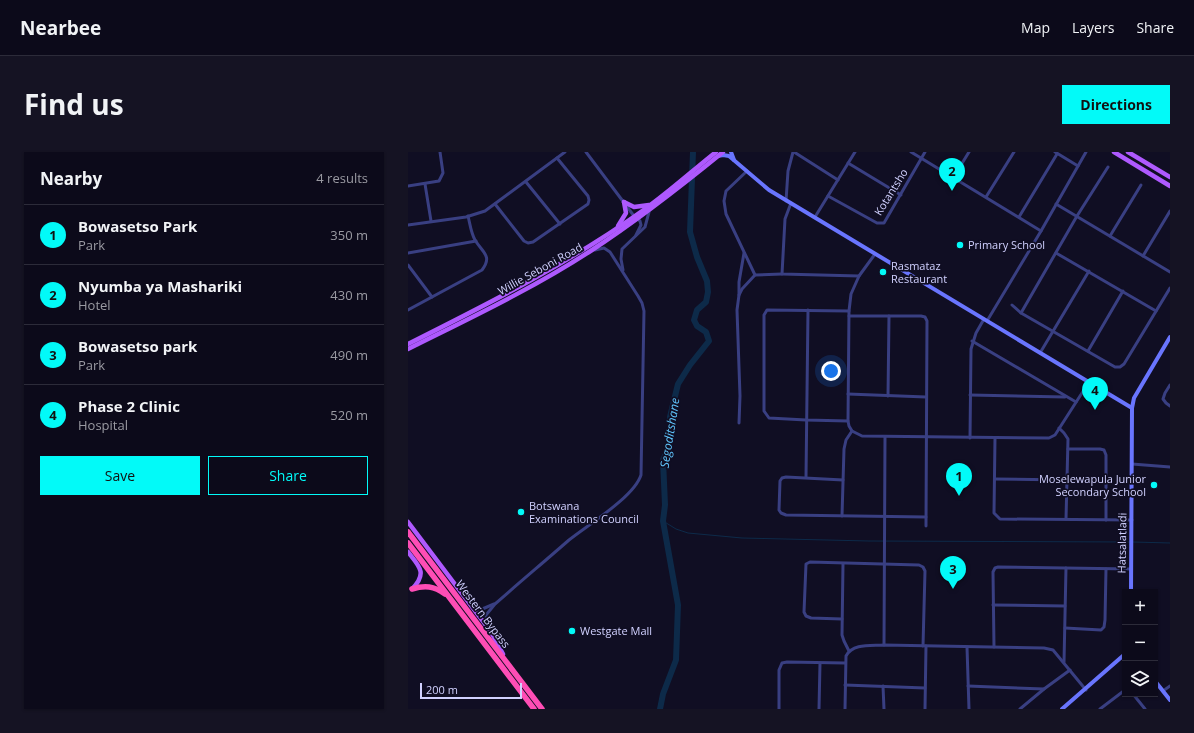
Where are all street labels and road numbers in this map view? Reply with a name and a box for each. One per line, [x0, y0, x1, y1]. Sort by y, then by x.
street label: Kotantsho [870, 165, 911, 218]
street label: Willie Seboni Road [495, 239, 585, 298]
street label: Hatsalatladi [1113, 513, 1130, 573]
street label: Western Bypass [453, 577, 514, 651]

